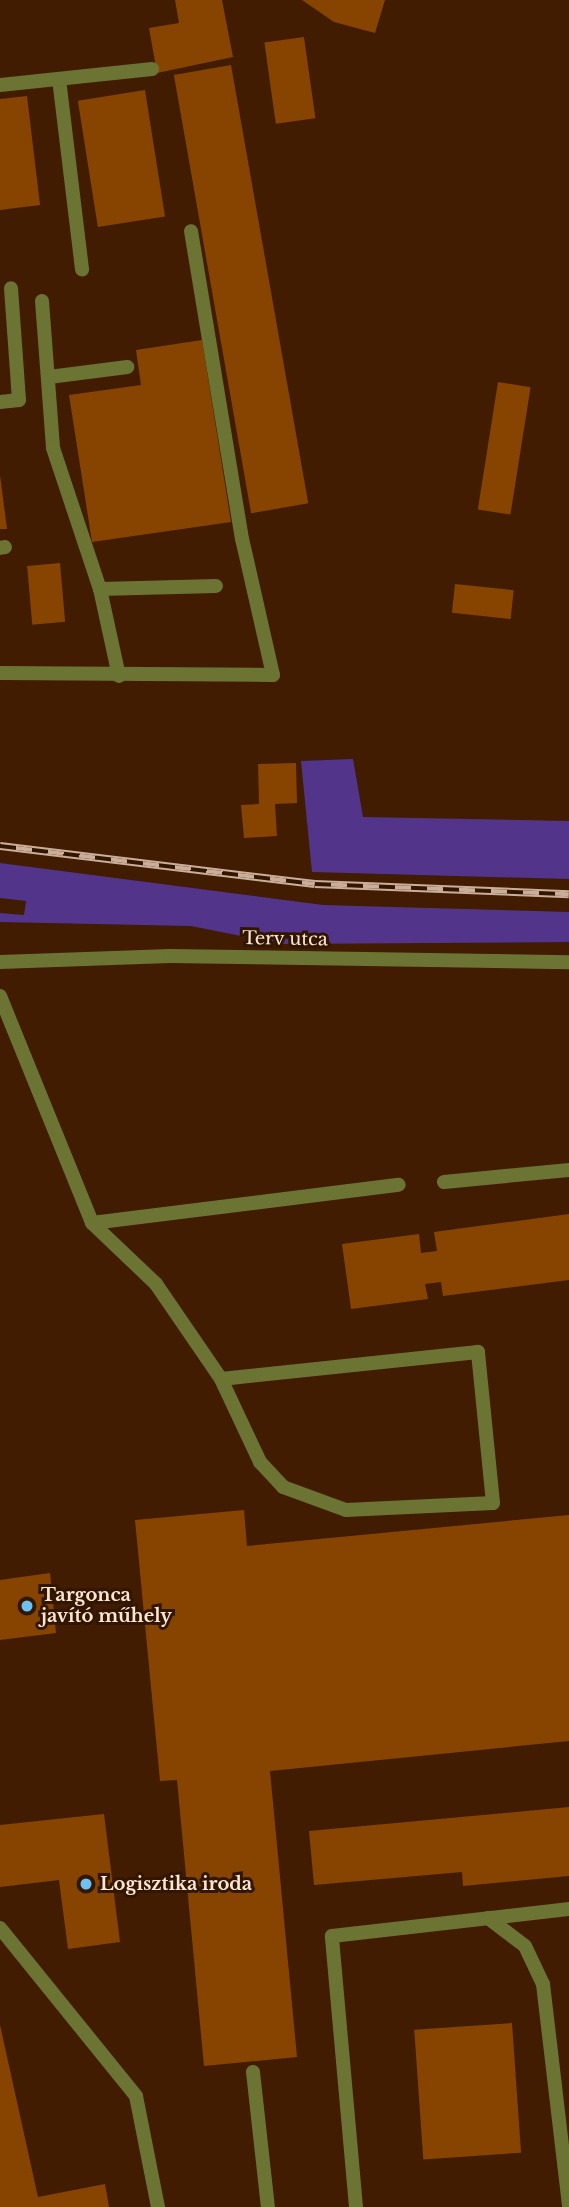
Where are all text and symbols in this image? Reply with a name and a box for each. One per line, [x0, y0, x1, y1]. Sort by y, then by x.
street label: Terv utca [242, 927, 328, 951]
place label: Targonca javító műhely [41, 1585, 172, 1628]
marker: Targonca javító műhely [19, 1598, 35, 1614]
place label: Logisztika iroda [100, 1873, 252, 1895]
marker: Logisztika iroda [78, 1876, 94, 1892]

